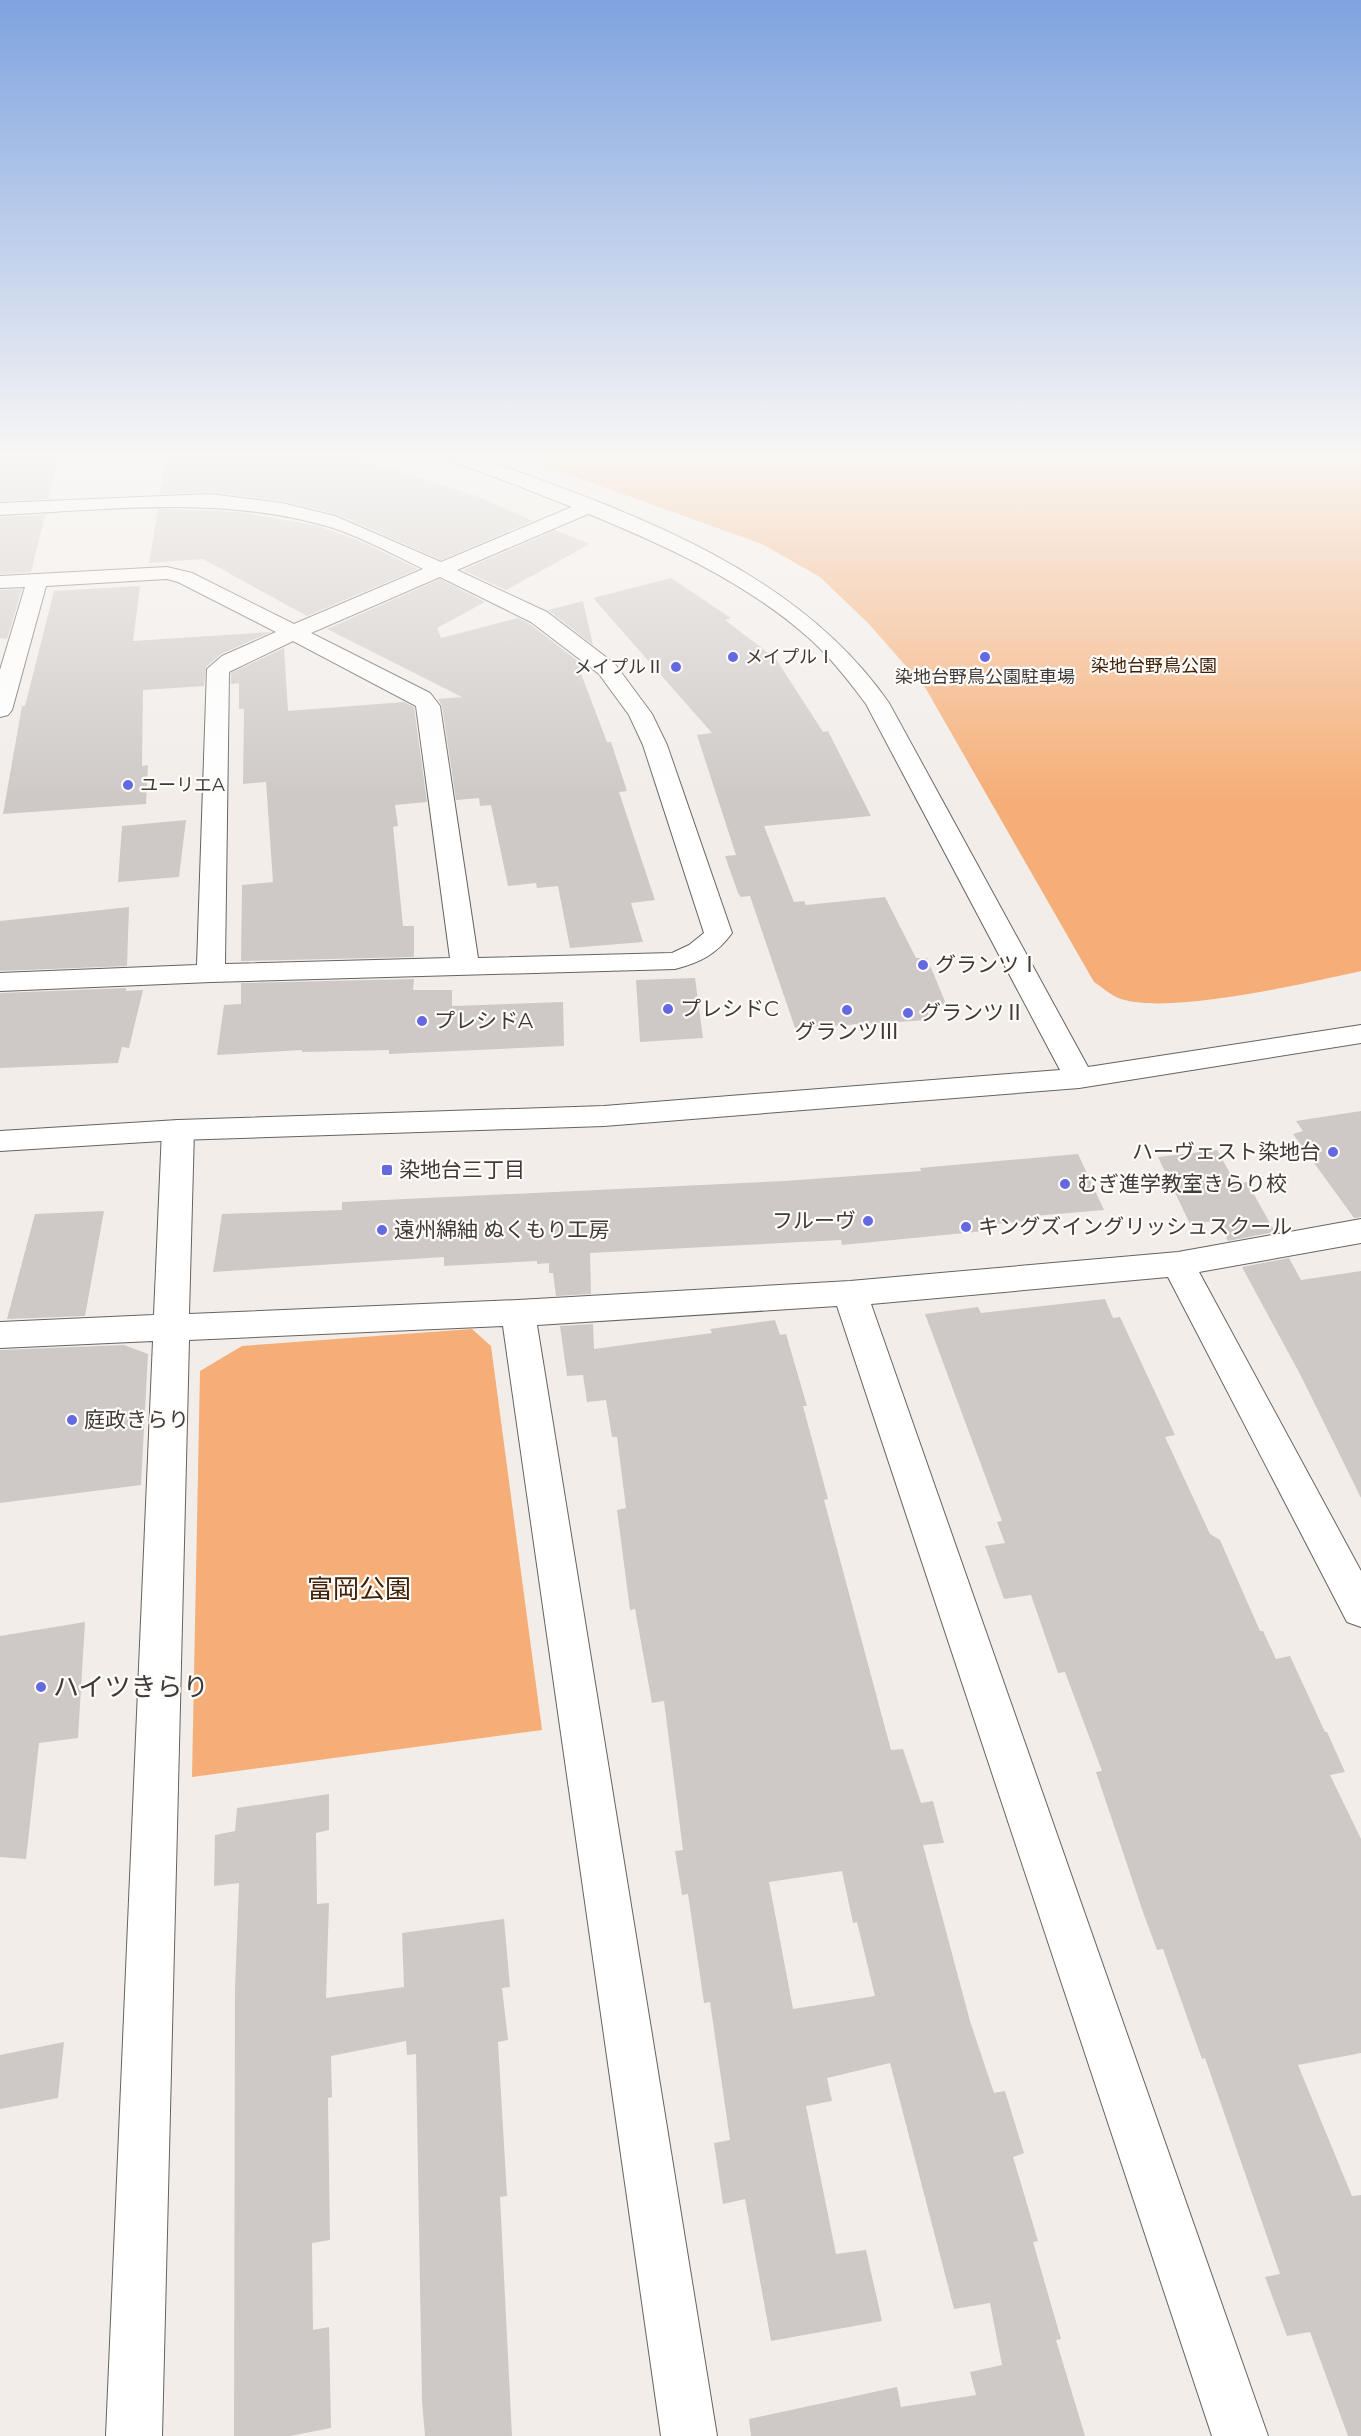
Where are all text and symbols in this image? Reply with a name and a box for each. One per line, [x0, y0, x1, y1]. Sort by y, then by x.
place label: メイプルⅠ [745, 646, 835, 668]
marker: メイプルⅠ [726, 650, 740, 664]
marker: 染地台野鳥公園駐車場 [978, 650, 992, 664]
park label: 染地台野鳥公園 [1091, 655, 1217, 677]
place label: メイプルⅡ [574, 656, 664, 678]
marker: メイプルⅡ [669, 660, 683, 674]
place label: 染地台野鳥公園駐車場 [895, 666, 1075, 688]
place label: ユーリエA [140, 774, 225, 796]
marker: ユーリエA [121, 778, 135, 792]
place label: グランツⅠ [935, 952, 1040, 977]
marker: グランツⅠ [916, 958, 930, 972]
place label: プレシドC [680, 996, 779, 1021]
place label: グランツⅡ [920, 1000, 1025, 1025]
marker: プレシドC [661, 1002, 675, 1016]
marker: グランツⅢ [840, 1003, 854, 1017]
marker: グランツⅡ [901, 1006, 915, 1020]
place label: プレシドA [434, 1008, 534, 1033]
marker: プレシドA [415, 1014, 429, 1028]
place label: グランツⅢ [795, 1019, 900, 1044]
place label: ハーヴェスト染地台 [1132, 1139, 1321, 1164]
marker: ハーヴェスト染地台 [1326, 1145, 1340, 1159]
place label: 染地台三丁目 [399, 1157, 525, 1182]
marker: 染地台三丁目 [380, 1163, 394, 1177]
place label: むぎ進学教室きらり校 [1077, 1171, 1287, 1196]
marker: むぎ進学教室きらり校 [1058, 1177, 1072, 1191]
place label: フルーヴ [772, 1208, 856, 1233]
marker: フルーヴ [861, 1214, 875, 1228]
place label: キングズイングリッシュスクール [978, 1214, 1292, 1239]
place label: 遠州綿紬 ぬくもり工房 [394, 1217, 610, 1242]
marker: キングズイングリッシュスクール [959, 1220, 973, 1234]
marker: 遠州綿紬 ぬくもり工房 [375, 1223, 389, 1237]
place label: 庭政きらり [84, 1407, 189, 1432]
marker: 庭政きらり [65, 1413, 79, 1427]
park label: 富岡公園 [307, 1573, 411, 1605]
place label: ハイツきらり [53, 1671, 208, 1703]
marker: ハイツきらり [34, 1680, 48, 1694]

